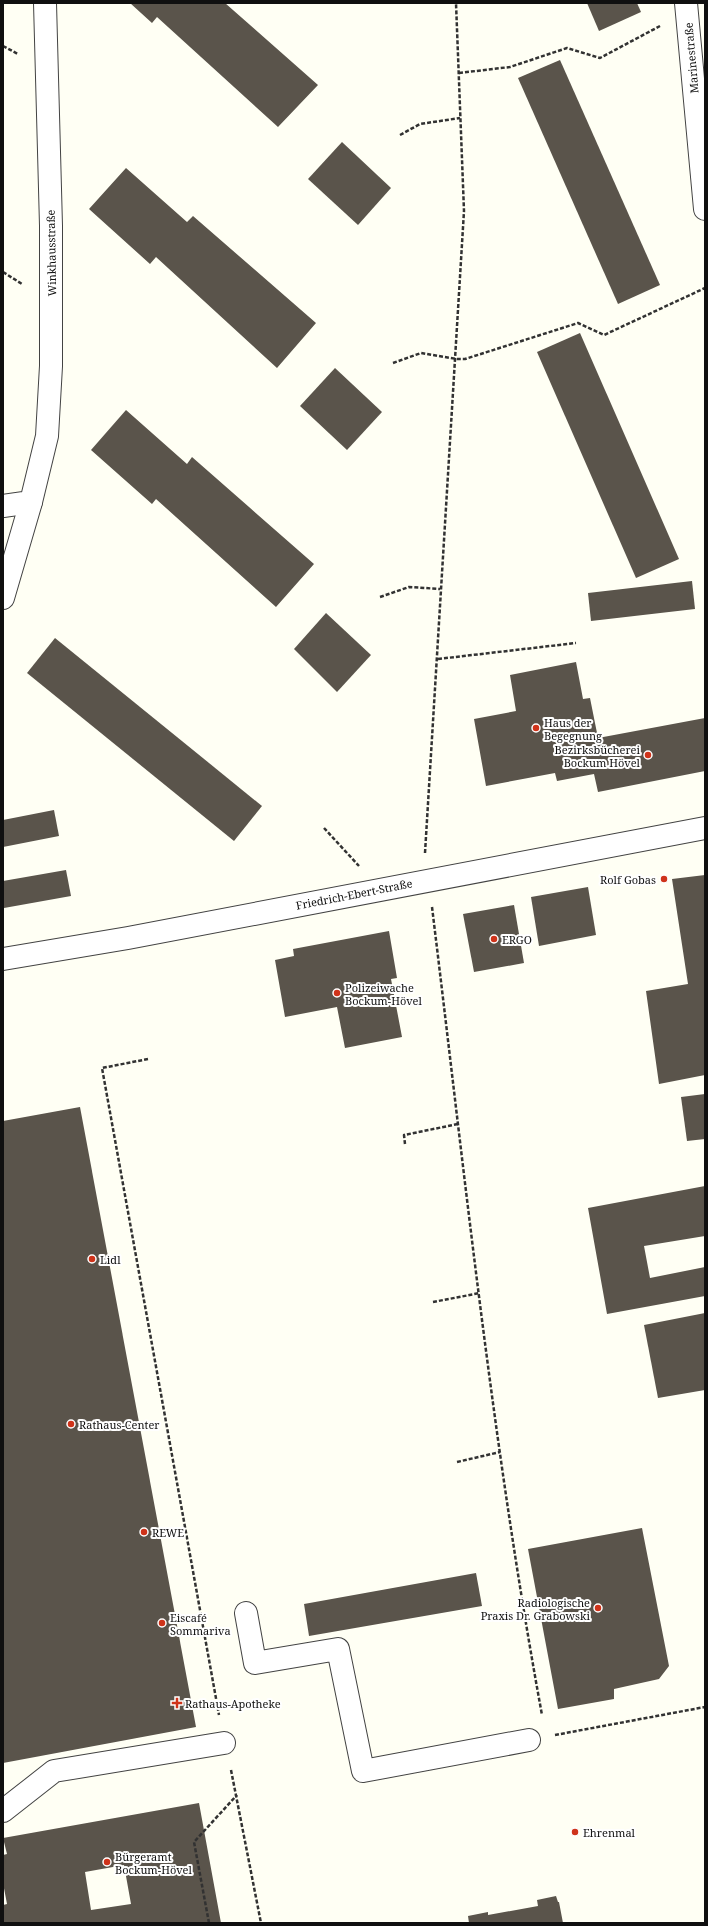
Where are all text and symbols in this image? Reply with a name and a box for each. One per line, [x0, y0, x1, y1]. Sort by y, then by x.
street label: Marinestraße [680, 22, 702, 94]
street label: Winkhausstraße [43, 209, 59, 296]
place label: Haus der Begegnung [544, 715, 602, 743]
marker: Haus der Begegnung [531, 723, 541, 733]
place label: Bezirksbücherei Bockum Hövel [555, 742, 641, 770]
marker: Bezirksbücherei Bockum Hövel [643, 750, 653, 760]
place label: Rolf Gobas [600, 872, 656, 887]
marker: Rolf Gobas [659, 874, 669, 884]
street label: Friedrich-Ebert-Straße [294, 875, 414, 913]
place label: ERGO [502, 932, 532, 947]
marker: ERGO [489, 934, 499, 944]
place label: Polizeiwache Bockum-Hövel [345, 980, 423, 1008]
marker: Polizeiwache Bockum-Hövel [332, 988, 342, 998]
place label: Lidl [100, 1252, 121, 1267]
marker: Lidl [87, 1254, 97, 1264]
place label: Rathaus-Center [79, 1417, 160, 1432]
marker: Rathaus-Center [66, 1419, 76, 1429]
place label: REWE [152, 1525, 184, 1540]
marker: REWE [139, 1527, 149, 1537]
place label: Radiologische Praxis Dr. Grabowski [481, 1595, 590, 1623]
marker: Radiologische Praxis Dr. Grabowski [593, 1603, 603, 1613]
place label: Eiscafé Sommariva [170, 1610, 231, 1638]
marker: Eiscafé Sommariva [157, 1618, 167, 1628]
place label: Rathaus-Apotheke [185, 1696, 281, 1711]
marker: Rathaus-Apotheke [172, 1698, 182, 1708]
place label: Ehrenmal [583, 1825, 636, 1840]
marker: Ehrenmal [570, 1827, 580, 1837]
place label: Bürgeramt Bockum-Hövel [115, 1849, 193, 1877]
marker: Bürgeramt Bockum-Hövel [102, 1857, 112, 1867]

